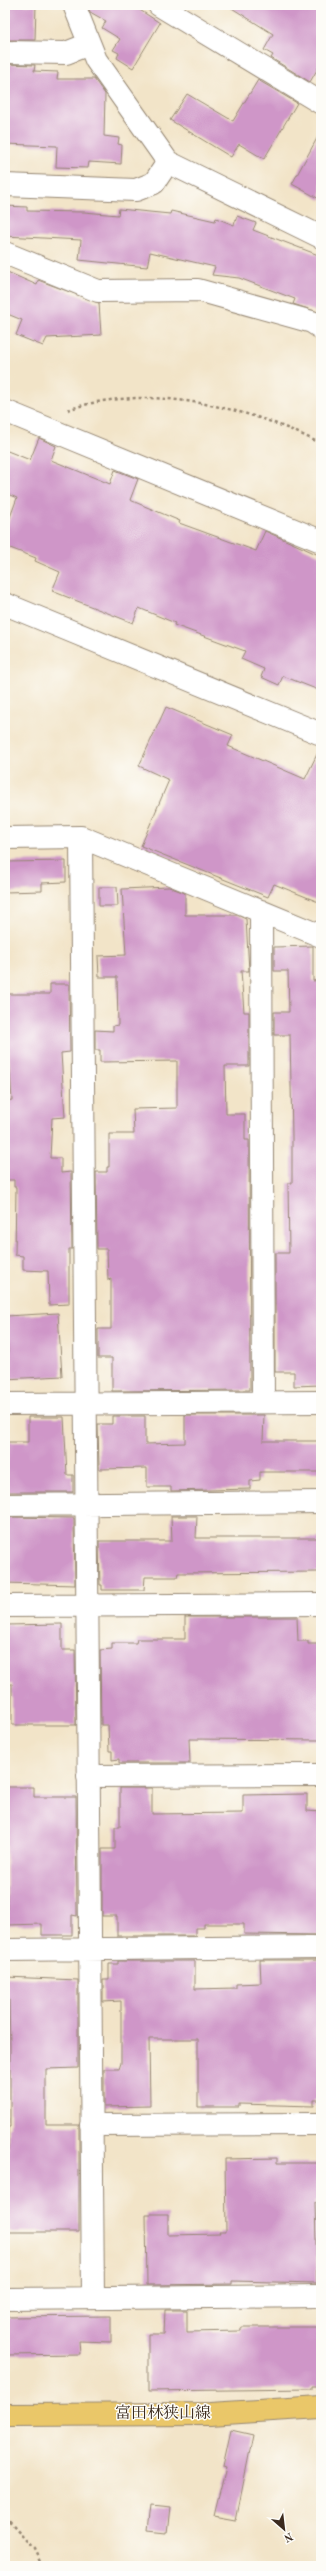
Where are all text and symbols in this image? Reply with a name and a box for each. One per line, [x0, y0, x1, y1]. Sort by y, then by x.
street label: 富田林狭山線 [115, 2404, 211, 2422]
north arrow [264, 2509, 304, 2549]
text: N [281, 2530, 294, 2544]

